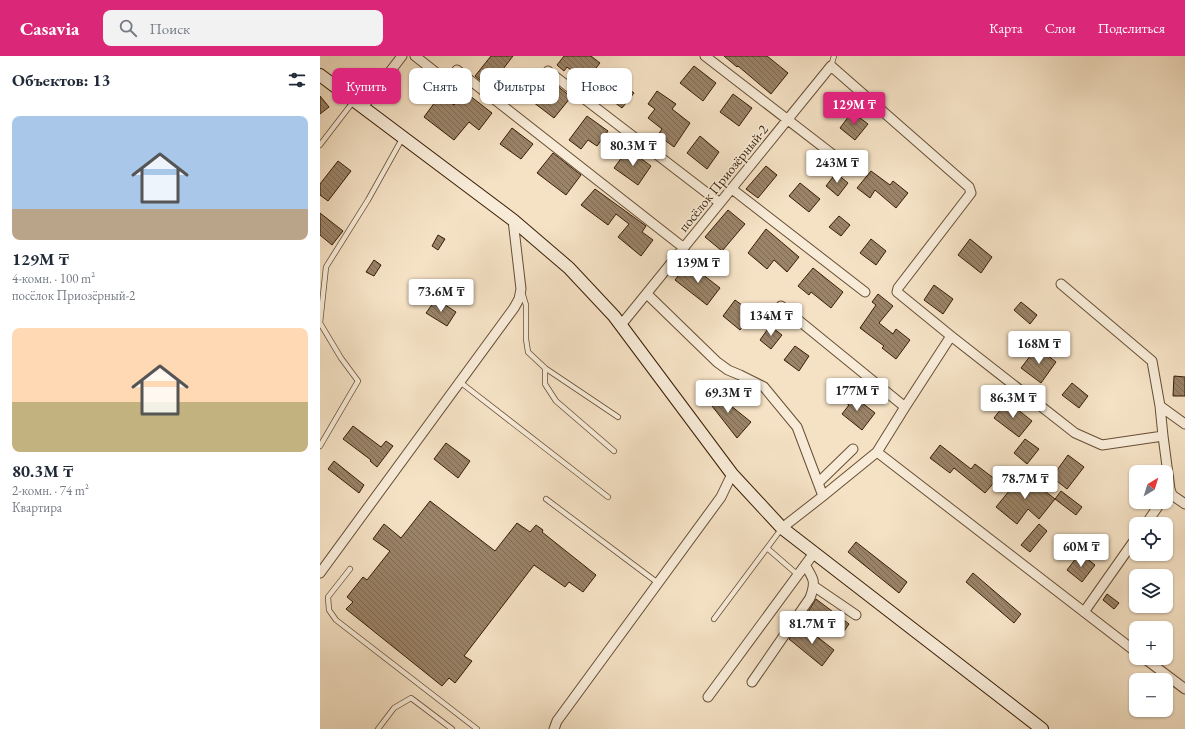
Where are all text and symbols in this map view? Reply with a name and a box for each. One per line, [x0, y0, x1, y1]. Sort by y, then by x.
search box [103, 10, 383, 46]
text: Casavia [20, 16, 79, 41]
icon: search [117, 17, 139, 39]
text: Поиск [149, 19, 190, 38]
text: Карта [989, 19, 1023, 37]
text: Слои [1045, 19, 1076, 37]
text: Поделиться [1098, 19, 1165, 37]
chip: Купить [332, 68, 401, 104]
chip: Снять [409, 68, 472, 104]
chip: Фильтры [480, 68, 559, 104]
chip: Новое [567, 68, 632, 104]
text: Объектов: 13 [12, 69, 111, 91]
icon: filters [286, 69, 308, 91]
pin: 129M ₸ [821, 92, 887, 126]
text: 129M ₸ [832, 96, 876, 113]
street label: посёлок Приозёрный-2 [674, 121, 772, 235]
pin: 80.3M ₸ [596, 133, 670, 167]
text: 80.3M ₸ [610, 137, 656, 154]
icon: home [124, 142, 196, 214]
pin: 243M ₸ [804, 150, 870, 184]
text: 243M ₸ [815, 154, 859, 171]
text: 129M ₸ [12, 248, 69, 270]
pin: 139M ₸ [665, 250, 731, 284]
text: 139M ₸ [676, 254, 720, 271]
text: 4-комн. · 100 m² [12, 270, 95, 287]
pin: 73.6M ₸ [404, 279, 478, 313]
text: 73.6M ₸ [418, 283, 464, 300]
text: посёлок Приозёрный-2 [12, 287, 135, 304]
pin: 134M ₸ [738, 303, 804, 337]
text: 134M ₸ [749, 307, 793, 324]
pin: 168M ₸ [1006, 331, 1072, 365]
text: 168M ₸ [1017, 335, 1061, 352]
icon: home [124, 354, 196, 426]
pin: 177M ₸ [824, 378, 890, 412]
pin: 69.3M ₸ [691, 380, 765, 414]
text: 177M ₸ [835, 382, 879, 399]
text: 69.3M ₸ [705, 384, 751, 401]
pin: 86.3M ₸ [976, 385, 1050, 419]
text: 86.3M ₸ [990, 389, 1036, 406]
text: 80.3M ₸ [12, 460, 73, 482]
north arrow [1129, 465, 1173, 509]
map controls [1129, 465, 1173, 717]
pin: 78.7M ₸ [988, 466, 1062, 500]
text: 78.7M ₸ [1002, 470, 1048, 487]
text: 2-комн. · 74 m² [12, 482, 89, 499]
text: Квартира [12, 499, 62, 516]
button: locate [1129, 517, 1173, 561]
pin: 60M ₸ [1053, 534, 1109, 568]
text: 60M ₸ [1063, 538, 1099, 555]
button: layers [1129, 569, 1173, 613]
pin: 81.7M ₸ [775, 611, 849, 645]
text: 81.7M ₸ [789, 615, 835, 632]
button: + [1129, 621, 1173, 665]
button: − [1129, 673, 1173, 717]

